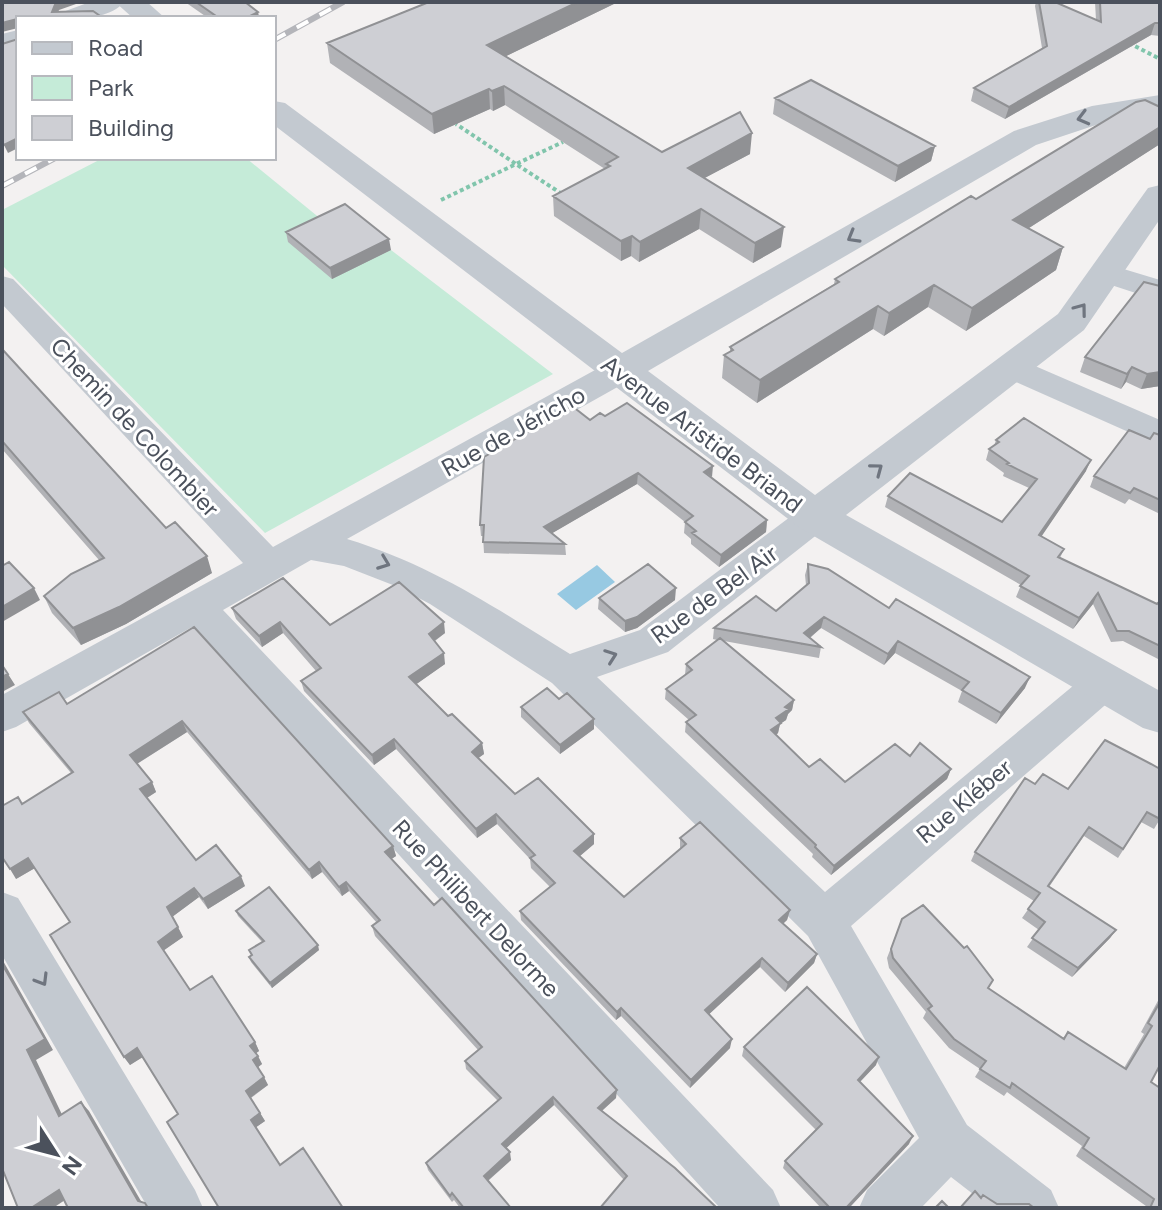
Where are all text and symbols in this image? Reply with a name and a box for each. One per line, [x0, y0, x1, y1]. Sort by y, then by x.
legend [16, 16, 276, 160]
text: Road [88, 33, 143, 62]
text: Park [88, 73, 134, 102]
one-way arrow [1077, 109, 1091, 126]
text: Building [88, 113, 174, 142]
one-way arrow [847, 227, 862, 243]
one-way arrow [1071, 303, 1085, 318]
street label: Chemin de Colombier [45, 332, 225, 522]
street label: Avenue Aristide Briand [596, 349, 808, 519]
street label: Rue de Jéricho [436, 380, 590, 482]
one-way arrow [868, 465, 883, 479]
street label: Rue de Bel Air [645, 538, 783, 650]
one-way arrow [376, 553, 390, 570]
one-way arrow [603, 650, 617, 666]
street label: Rue Kléber [910, 753, 1018, 849]
street label: Rue Philibert Delorme [386, 813, 566, 1003]
one-way arrow [32, 971, 48, 986]
north arrow [16, 1114, 96, 1194]
text: N [56, 1151, 88, 1180]

